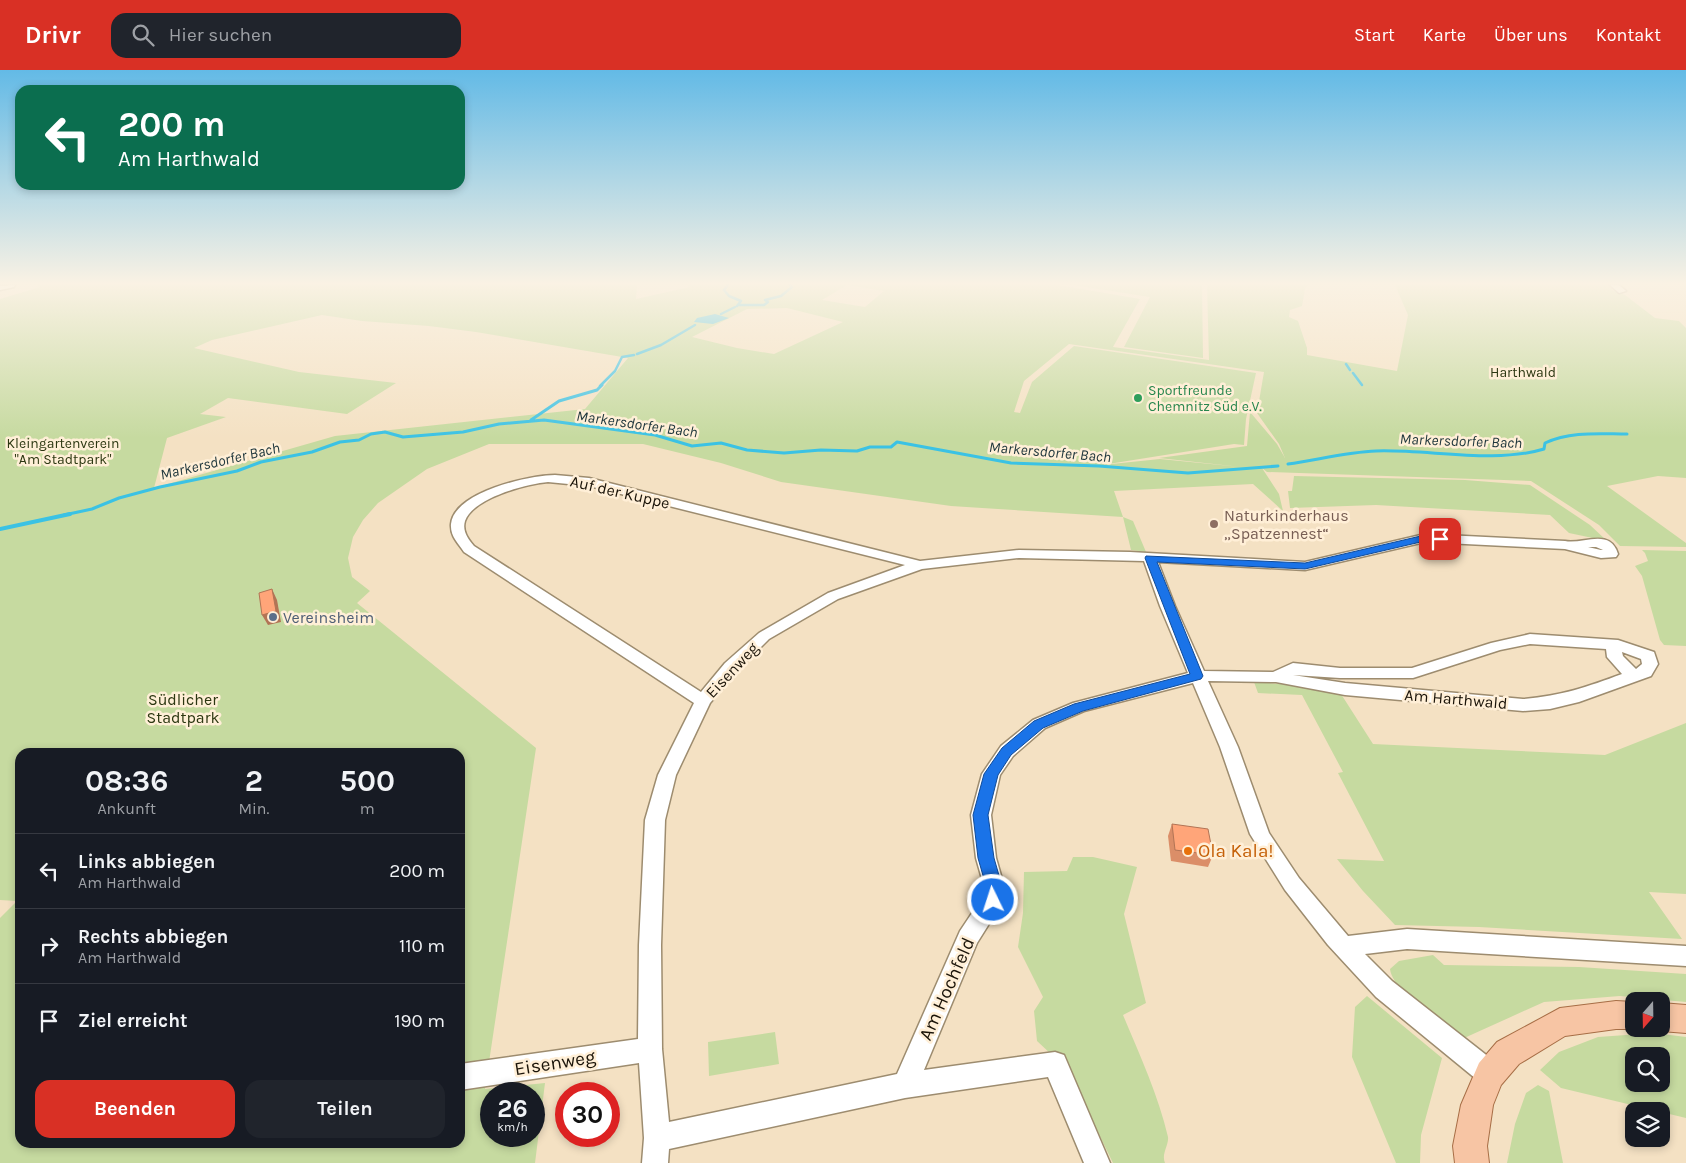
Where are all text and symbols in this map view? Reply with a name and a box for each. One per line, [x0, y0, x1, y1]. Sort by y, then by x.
search box [111, 13, 461, 58]
text: Drivr [25, 21, 81, 49]
icon: search [129, 21, 157, 49]
text: Hier suchen [169, 24, 272, 46]
text: Start [1354, 24, 1395, 46]
text: Karte [1423, 24, 1466, 46]
text: Über uns [1494, 24, 1568, 46]
text: Kontakt [1596, 24, 1661, 46]
text: 200 m [118, 104, 226, 145]
icon: left [35, 105, 100, 170]
text: Am Harthwald [118, 146, 260, 172]
park label: Harthwald [1490, 364, 1556, 381]
place label: Sportfreunde Chemnitz Süd e.V. [1148, 382, 1262, 415]
marker: Sportfreunde Chemnitz Süd e.V. [1132, 392, 1144, 404]
water label: Markersdorfer Bach [575, 407, 699, 441]
water label: Markersdorfer Bach [1399, 430, 1523, 452]
park label: Kleingartenverein "Am Stadtpark" [7, 435, 119, 468]
water label: Markersdorfer Bach [158, 438, 282, 484]
water label: Markersdorfer Bach [988, 438, 1112, 466]
street label: Auf der Kuppe [568, 471, 672, 513]
place label: Naturkinderhaus „Spatzennest“ [1224, 506, 1349, 543]
marker: Naturkinderhaus „Spatzennest“ [1208, 518, 1220, 530]
pin [1419, 518, 1461, 560]
icon: arrive [1426, 525, 1454, 553]
place label: Vereinsheim [283, 608, 374, 627]
marker: Vereinsheim [267, 611, 279, 623]
street label: Eisenweg [702, 638, 762, 702]
street label: Am Harthwald [1404, 685, 1508, 713]
park label: Südlicher Stadtpark [147, 690, 219, 727]
text: 08:36 [85, 763, 168, 799]
text: 2 [245, 763, 263, 799]
text: 500 [339, 763, 395, 799]
text: Ankunft [97, 799, 156, 818]
text: Min. [239, 799, 269, 818]
text: m [360, 799, 375, 818]
place label: Ola Kala! [1198, 840, 1274, 862]
marker: Ola Kala! [1182, 845, 1194, 857]
text: Links abbiegen [78, 851, 215, 873]
icon: left [35, 857, 63, 885]
text: 200 m [389, 860, 445, 882]
text: Am Harthwald [78, 873, 181, 892]
position arrow [966, 873, 1018, 925]
text: Rechts abbiegen [78, 926, 228, 948]
icon: right [35, 932, 63, 960]
street label: Am Hochfeld [914, 934, 980, 1044]
text: 110 m [399, 935, 445, 957]
text: Am Harthwald [78, 948, 181, 967]
north arrow [1625, 992, 1670, 1038]
map controls [1625, 992, 1670, 1147]
icon: arrive [35, 1007, 63, 1035]
text: Ziel erreicht [78, 1010, 188, 1032]
text: 190 m [394, 1010, 445, 1032]
street label: Eisenweg [513, 1046, 597, 1080]
button: search [1625, 1047, 1670, 1092]
button: Beenden [35, 1080, 235, 1138]
button: Teilen [245, 1080, 445, 1138]
speed limit sign: 30 [555, 1082, 620, 1147]
text: 26 [497, 1094, 528, 1123]
button: layers [1625, 1102, 1670, 1147]
text: km/h [497, 1120, 528, 1134]

